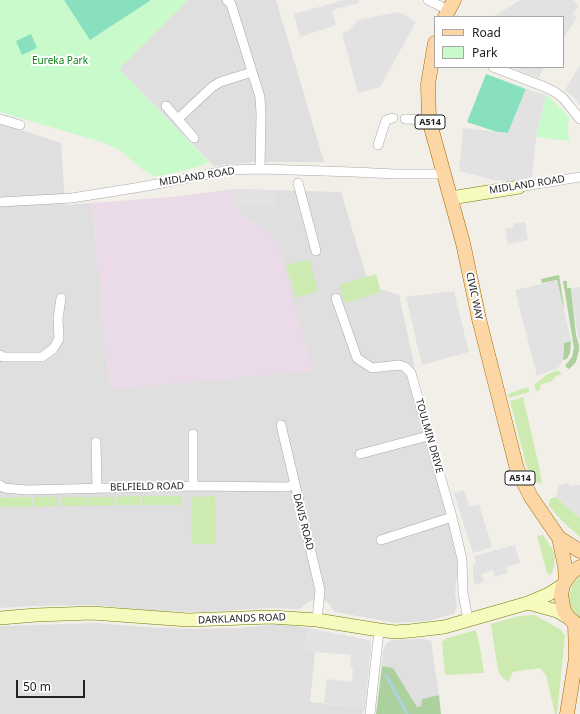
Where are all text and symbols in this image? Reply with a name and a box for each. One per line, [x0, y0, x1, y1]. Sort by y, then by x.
legend [434, 16, 564, 68]
text: Road [472, 24, 501, 41]
text: Park [472, 44, 497, 61]
park label: Eureka Park [32, 55, 88, 67]
road number: A514 [415, 115, 445, 129]
street label: MIDLAND ROAD [158, 165, 236, 189]
street label: MIDLAND ROAD [488, 173, 566, 197]
street label: CIVIC WAY [463, 271, 485, 321]
street label: TOULMIN DRIVE [413, 397, 445, 475]
road number: A514 [505, 471, 535, 485]
street label: BELFIELD ROAD [110, 480, 184, 494]
street label: DAVIS ROAD [290, 492, 316, 552]
street label: DARKLANDS ROAD [198, 611, 286, 627]
scale bar [18, 672, 87, 698]
text: 50 m [23, 678, 51, 695]

